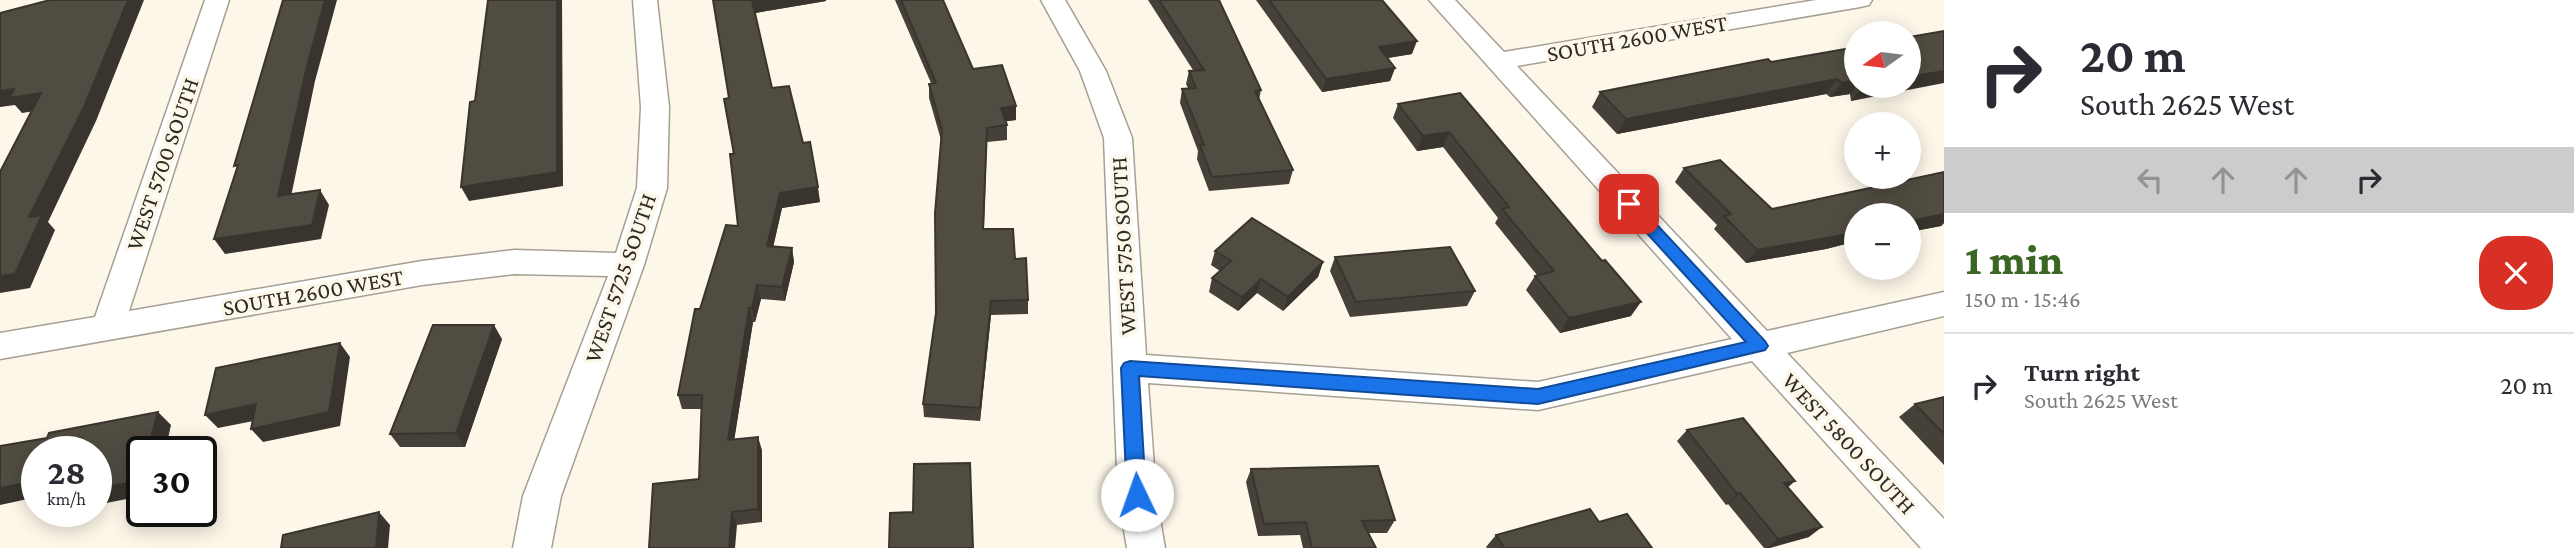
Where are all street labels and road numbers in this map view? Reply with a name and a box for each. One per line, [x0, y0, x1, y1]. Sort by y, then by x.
street label: SOUTH 2600 WEST [1545, 9, 1730, 67]
street label: WEST 5700 SOUTH [120, 74, 204, 254]
street label: WEST 5750 SOUTH [1105, 156, 1141, 336]
street label: WEST 5725 SOUTH [579, 190, 661, 366]
street label: SOUTH 2600 WEST [221, 263, 406, 321]
street label: WEST 5800 SOUTH [1777, 367, 1921, 519]

